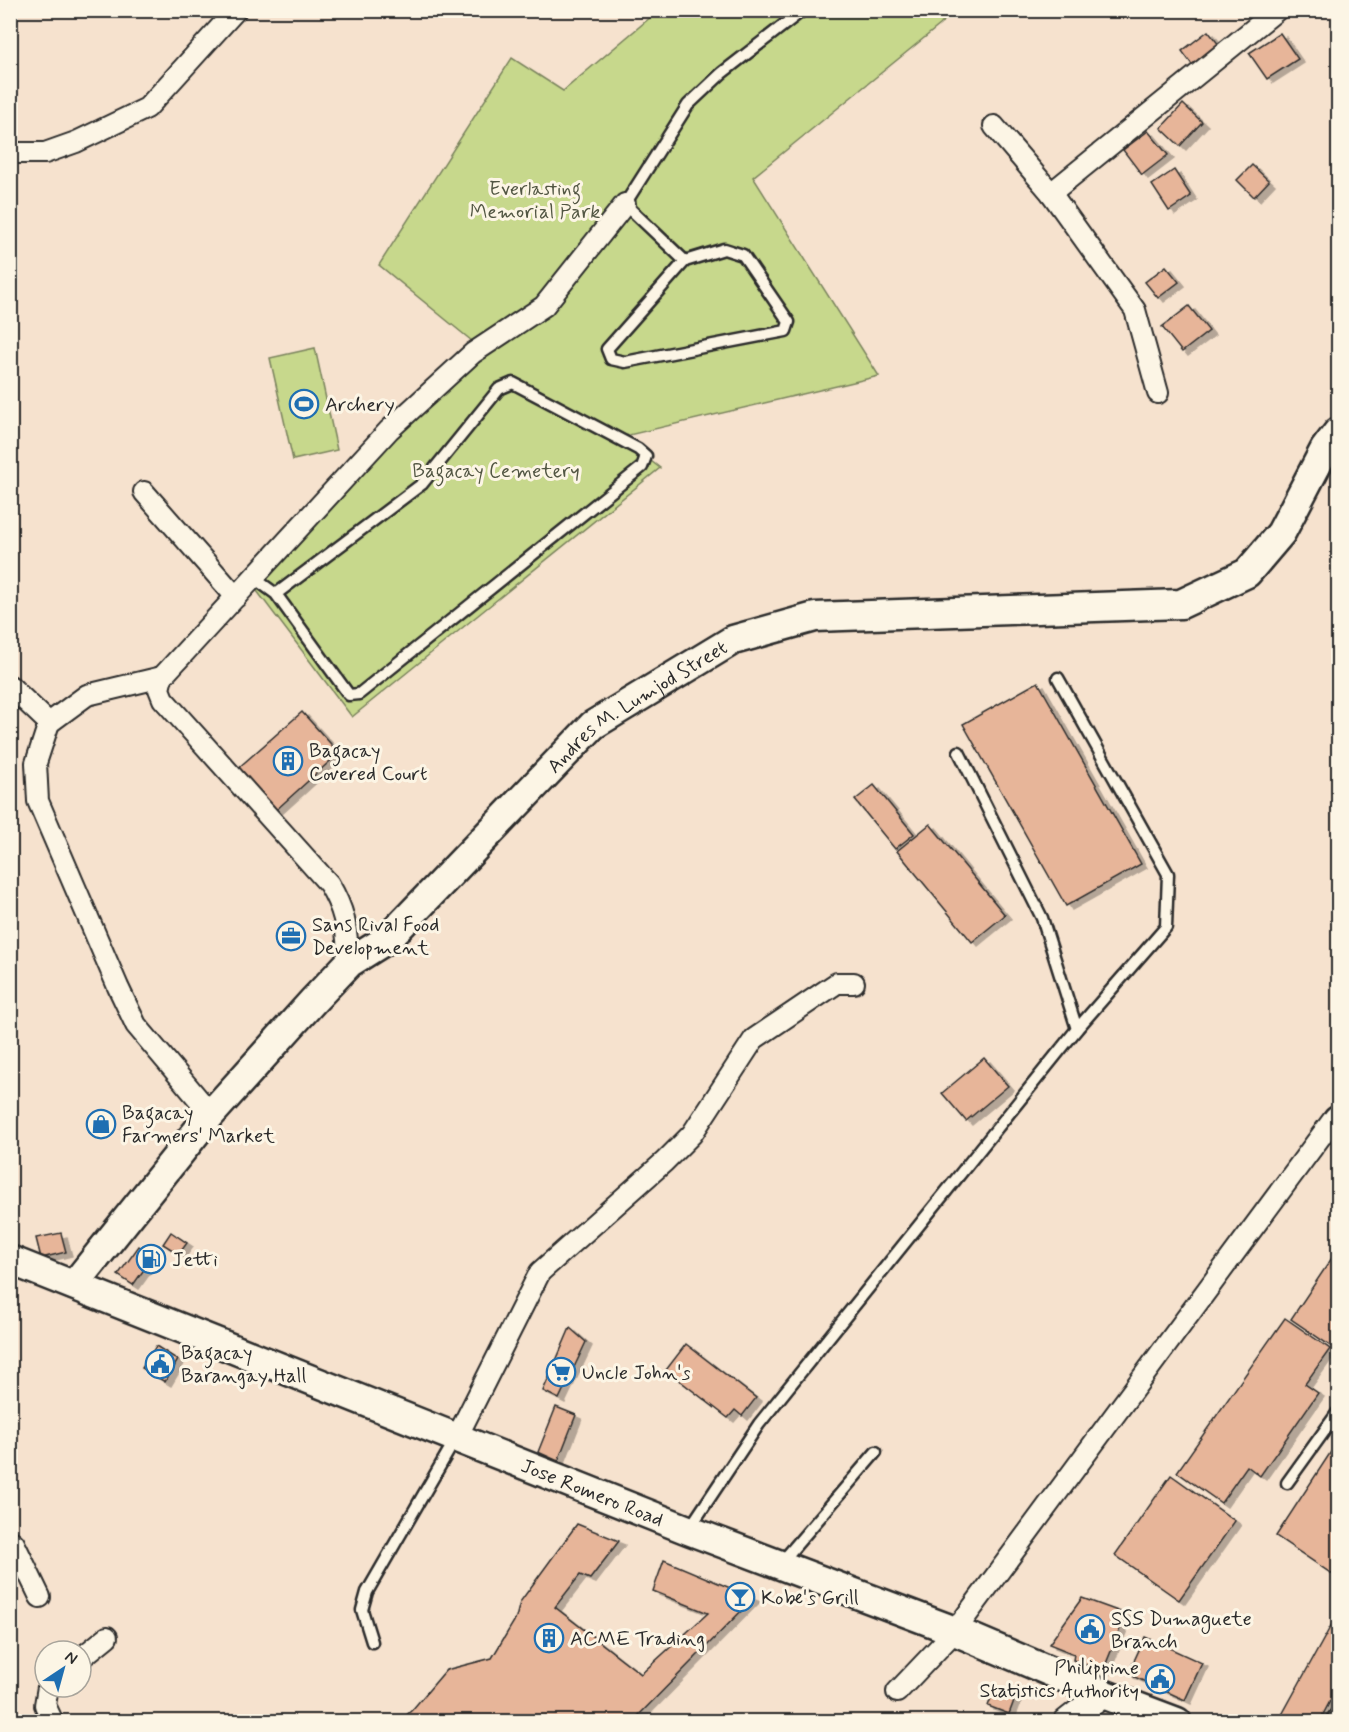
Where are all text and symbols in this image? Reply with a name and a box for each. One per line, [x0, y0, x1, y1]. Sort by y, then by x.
park label: Everlasting Memorial Park [470, 176, 600, 226]
sports icon: Archery [288, 388, 320, 420]
place label: Archery [325, 392, 395, 419]
park label: Bagacay Cemetery [412, 458, 580, 487]
street label: Andres M. Lumjod Street [542, 635, 733, 780]
place label: Bagacay Covered Court [309, 738, 427, 788]
building icon: Bagacay Covered Court [272, 745, 304, 777]
place label: Sans Rival Food Development [312, 912, 439, 962]
office icon: Sans Rival Food Development [275, 920, 307, 952]
place label: Bagacay Farmers' Market [122, 1100, 275, 1150]
shop icon: Bagacay Farmers' Market [85, 1108, 117, 1140]
fuel station icon: Jetti [135, 1243, 167, 1275]
place label: Jetti [172, 1247, 218, 1274]
place label: Bagacay Barangay Hall [181, 1340, 307, 1390]
public building icon: Bagacay Barangay Hall [144, 1348, 176, 1380]
supermarket icon: Uncle John's [545, 1356, 577, 1388]
place label: Uncle John's [582, 1360, 691, 1387]
street label: Jose Romero Road [517, 1453, 667, 1534]
bar icon: Kobe's Grill [724, 1581, 756, 1613]
place label: Kobe's Grill [761, 1585, 859, 1612]
place label: SSS Dumaguete Branch [1111, 1606, 1252, 1656]
public building icon: SSS Dumaguete Branch [1074, 1613, 1106, 1645]
building icon: ACME Trading [533, 1622, 565, 1654]
place label: ACME Trading [570, 1626, 705, 1653]
north arrow [33, 1639, 93, 1699]
text: N [60, 1646, 81, 1670]
place label: Philippine Statistics Authority [979, 1655, 1139, 1705]
public building icon: Philippine Statistics Authority [1144, 1663, 1176, 1695]

